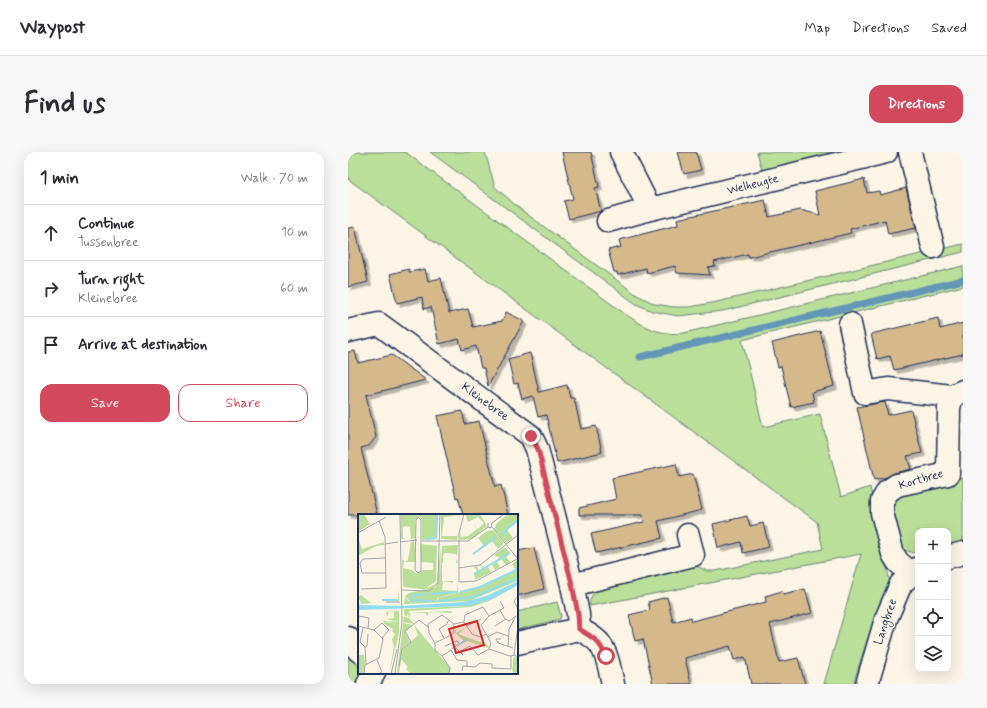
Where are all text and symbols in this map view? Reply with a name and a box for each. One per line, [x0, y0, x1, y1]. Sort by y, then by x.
text: Waypost [20, 15, 85, 40]
text: Map [804, 19, 830, 37]
text: Directions [852, 19, 910, 37]
text: Saved [932, 19, 967, 37]
button: Directions [869, 85, 963, 123]
text: Find us [24, 86, 105, 123]
text: 1 min [40, 167, 79, 189]
text: Walk · 70 m [241, 170, 308, 187]
street label: Welheugte [726, 171, 780, 199]
text: Continue [78, 214, 134, 234]
icon: ahead [40, 222, 62, 244]
text: 10 m [281, 224, 308, 241]
text: Tussenbree [78, 234, 138, 251]
text: Turn right [78, 270, 145, 290]
icon: right [40, 278, 62, 300]
text: 60 m [280, 280, 308, 297]
text: Kleinebree [78, 290, 138, 307]
icon: arrive [40, 334, 62, 356]
text: Arrive at destination [78, 335, 207, 355]
street label: Kleinebree [458, 379, 512, 425]
button: Save [40, 384, 170, 422]
button: Share [178, 384, 308, 422]
route end [522, 427, 540, 445]
street label: Kortbree [897, 466, 945, 494]
inset map [358, 514, 518, 674]
map controls [915, 528, 951, 672]
button: + [915, 528, 951, 564]
button: − [915, 564, 951, 600]
street label: Langbree [871, 597, 901, 647]
button: locate [915, 600, 951, 636]
button: layers [915, 636, 951, 672]
route start [597, 647, 615, 665]

